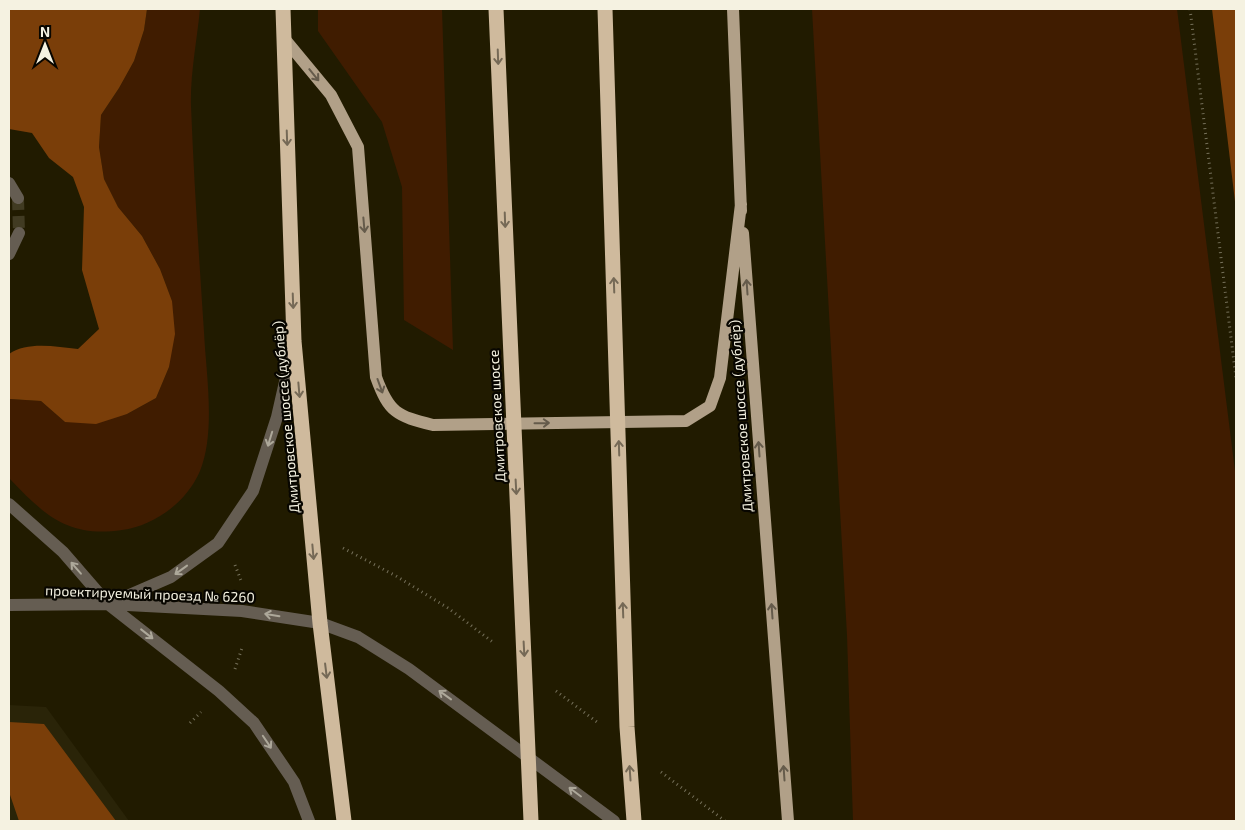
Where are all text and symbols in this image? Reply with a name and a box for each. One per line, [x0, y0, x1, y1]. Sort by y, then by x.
north arrow [20, 20, 70, 70]
text: N [40, 23, 50, 40]
one-way arrow [493, 49, 503, 65]
one-way arrow [309, 68, 320, 81]
one-way arrow [282, 130, 292, 146]
one-way arrow [500, 212, 509, 228]
one-way arrow [359, 216, 369, 232]
one-way arrow [609, 278, 618, 294]
one-way arrow [743, 279, 752, 295]
one-way arrow [289, 293, 298, 309]
street label: Дмитровское шоссе (дублёр) [725, 319, 756, 513]
street label: Дмитровское шоссе (дублёр) [269, 320, 302, 514]
street label: Дмитровское шоссе [485, 349, 508, 483]
one-way arrow [376, 378, 385, 393]
one-way arrow [294, 381, 304, 397]
one-way arrow [534, 419, 550, 428]
one-way arrow [265, 431, 275, 447]
one-way arrow [614, 440, 624, 456]
one-way arrow [755, 441, 764, 457]
one-way arrow [512, 479, 521, 495]
one-way arrow [309, 543, 318, 559]
one-way arrow [71, 561, 82, 574]
one-way arrow [175, 564, 188, 575]
street label: проектируемый проезд № 6260 [45, 581, 255, 606]
one-way arrow [619, 603, 628, 619]
one-way arrow [767, 603, 776, 619]
one-way arrow [264, 610, 280, 620]
one-way arrow [140, 629, 153, 640]
one-way arrow [519, 641, 528, 657]
one-way arrow [321, 663, 331, 679]
one-way arrow [438, 690, 452, 700]
one-way arrow [262, 735, 272, 749]
one-way arrow [626, 765, 635, 781]
one-way arrow [779, 765, 789, 781]
one-way arrow [568, 787, 582, 797]

